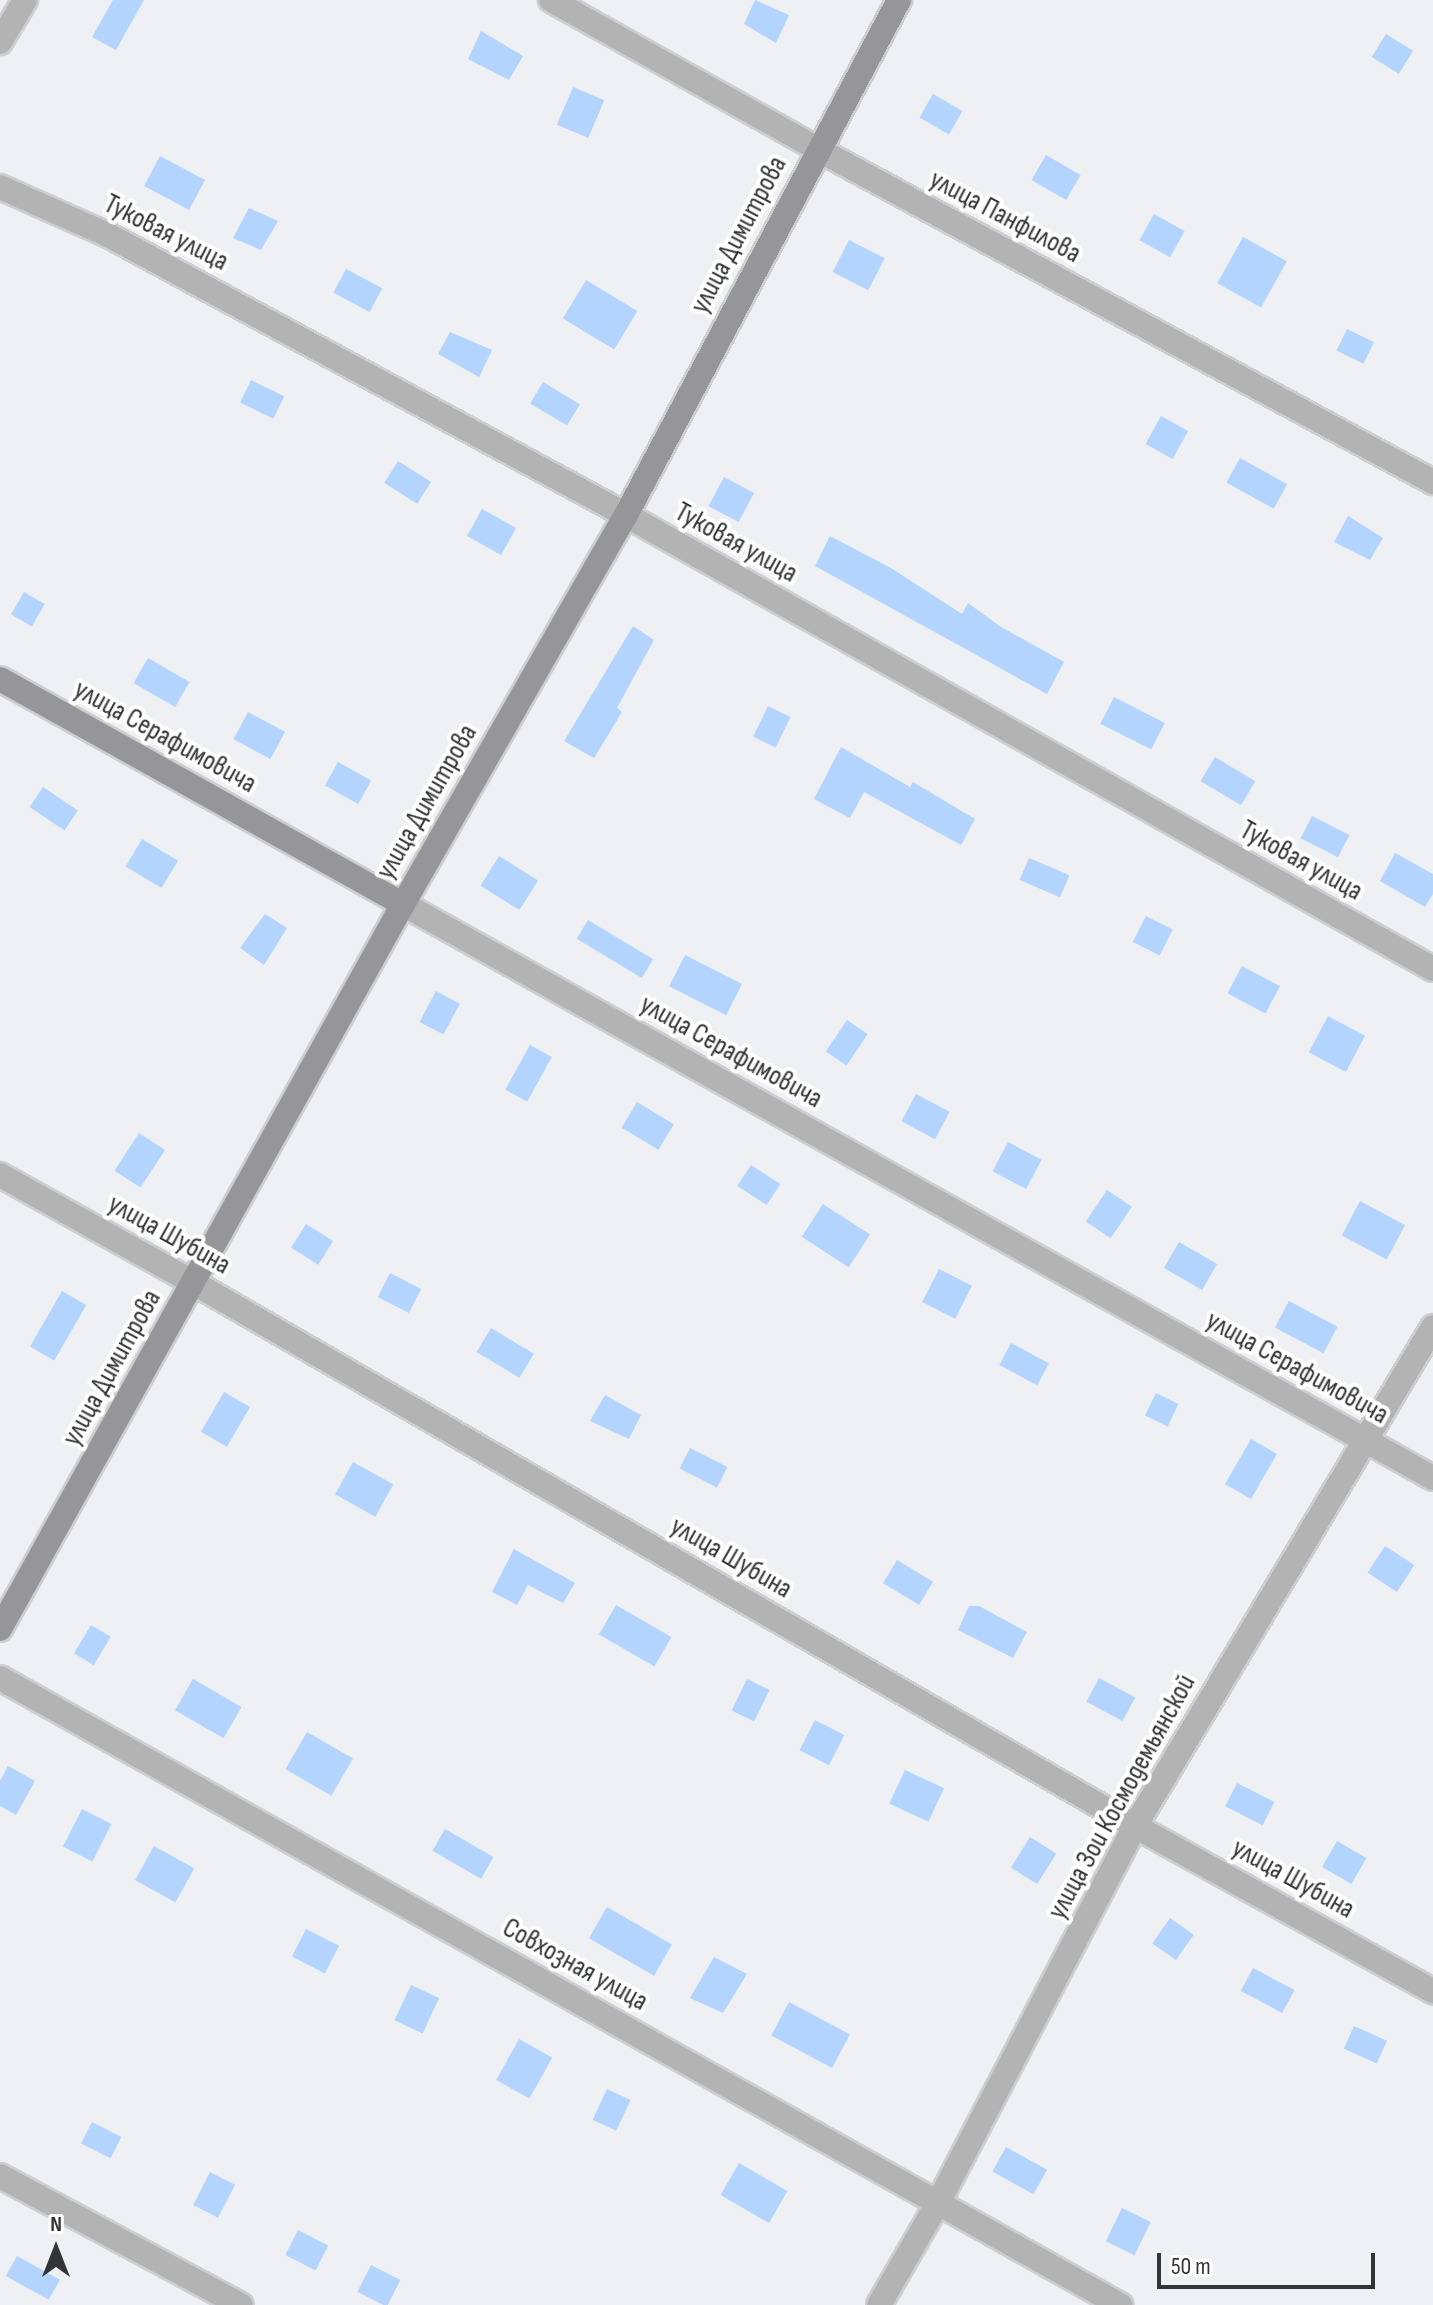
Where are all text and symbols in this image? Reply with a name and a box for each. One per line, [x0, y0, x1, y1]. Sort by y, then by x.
street label: улица Димитрова [684, 151, 794, 319]
street label: улица Панфилова [924, 163, 1086, 271]
street label: Туковая улица [98, 187, 234, 279]
street label: Туковая улица [669, 496, 803, 590]
street label: улица Серафимовича [68, 673, 262, 801]
street label: улица Димитрова [369, 719, 485, 885]
street label: Туковая улица [1234, 814, 1368, 908]
street label: улица Серафимовича [634, 988, 828, 1116]
street label: улица Шубина [102, 1188, 236, 1282]
street label: улица Димитрова [55, 1284, 169, 1452]
street label: улица Серафимовича [1200, 1304, 1394, 1432]
street label: улица Шубина [664, 1510, 798, 1606]
street label: улица Зои Космодемьянской [1041, 1669, 1203, 1925]
street label: улица Шубина [1226, 1832, 1360, 1926]
street label: Совхозная улица [497, 1911, 653, 2019]
north arrow [16, 2209, 96, 2289]
text: N [50, 2211, 62, 2238]
scale bar [1161, 2237, 1379, 2287]
text: 50 m [1171, 2252, 1211, 2281]

